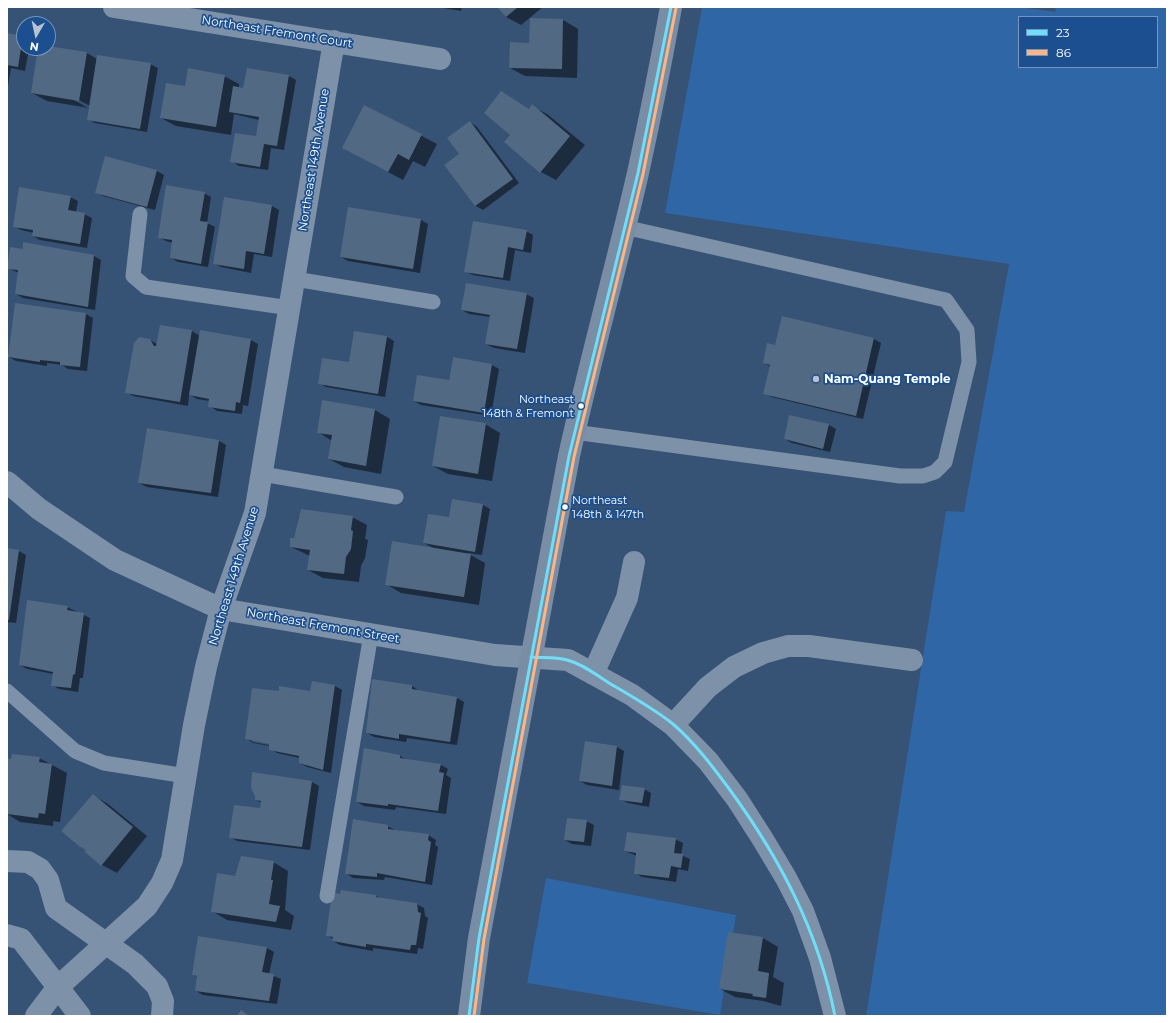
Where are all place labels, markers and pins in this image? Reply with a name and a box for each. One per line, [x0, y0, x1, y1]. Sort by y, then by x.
place label: Nam-Quang Temple [824, 372, 951, 386]
marker: Nam-Quang Temple [811, 374, 821, 384]
place label: Northeast 148th & Fremont [482, 393, 574, 419]
marker: Northeast 148th & Fremont [576, 401, 586, 411]
place label: Northeast 148th & 147th [572, 494, 644, 520]
marker: Northeast 148th & 147th [560, 502, 570, 512]

